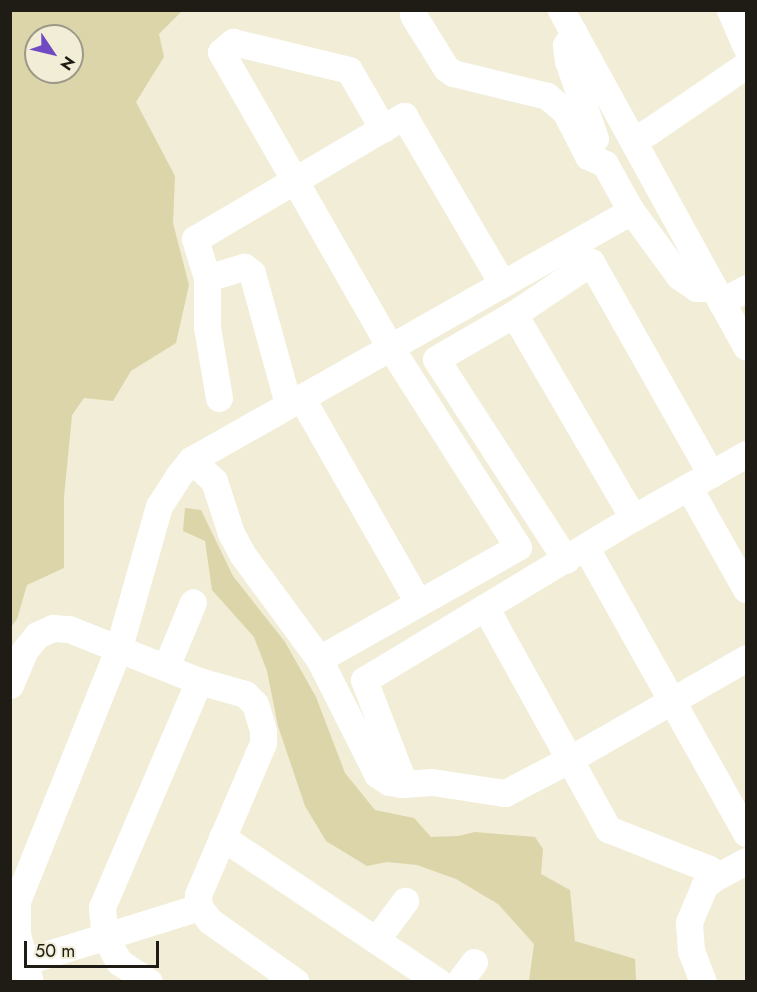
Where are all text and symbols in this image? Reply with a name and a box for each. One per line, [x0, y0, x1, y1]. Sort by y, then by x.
north arrow [24, 24, 84, 84]
text: N [54, 52, 81, 75]
scale bar [27, 929, 162, 967]
text: 50 m [35, 938, 75, 964]

